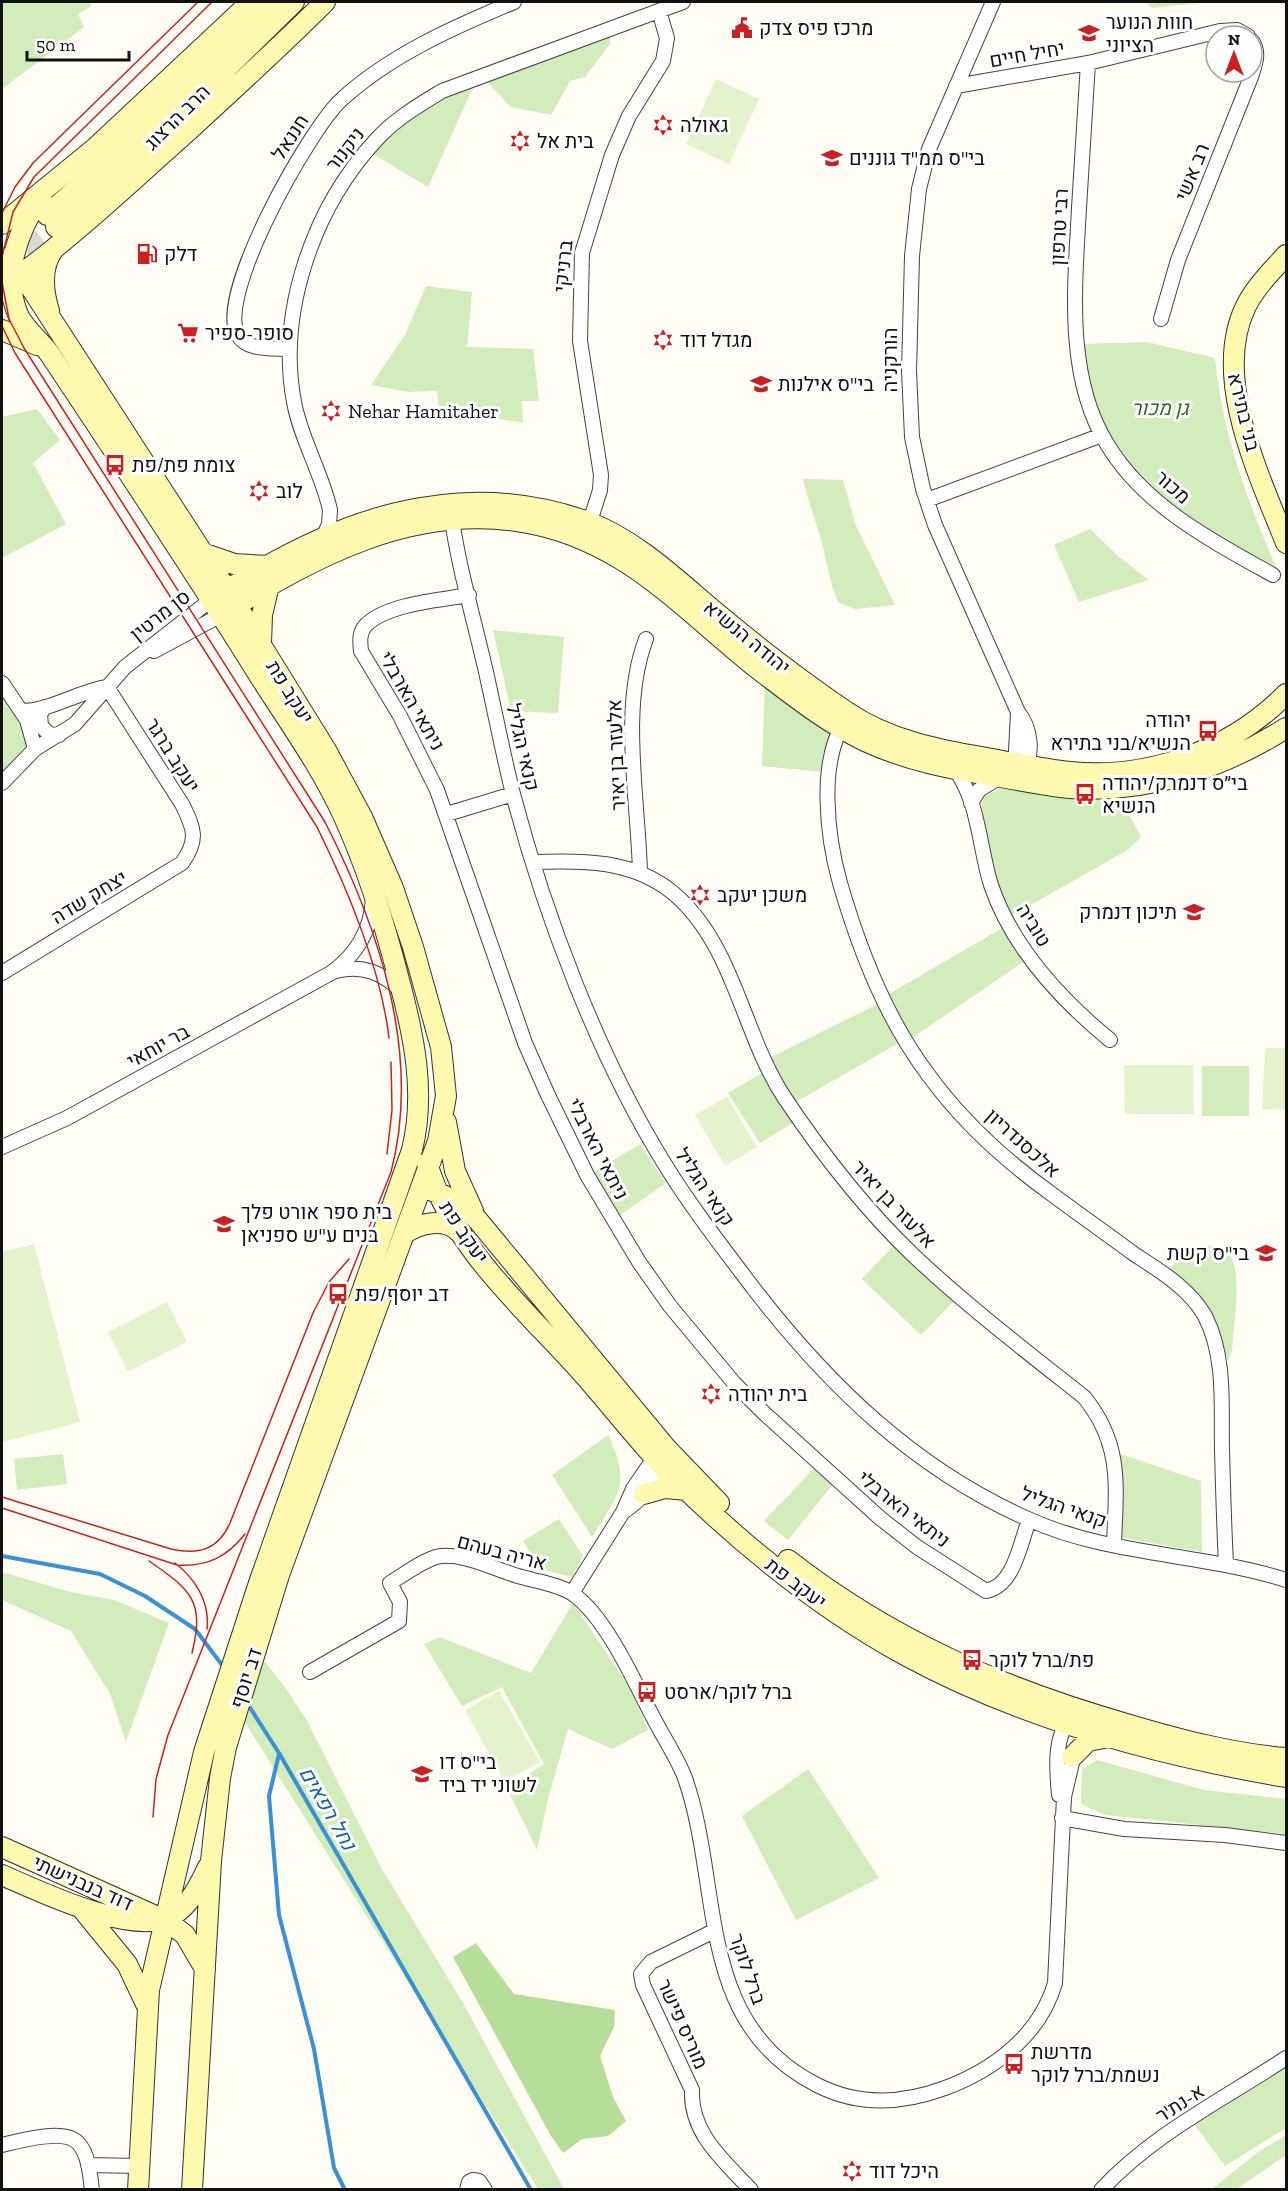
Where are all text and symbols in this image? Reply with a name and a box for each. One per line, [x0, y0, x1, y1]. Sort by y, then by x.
place label: חוות הנוער הציוני [1106, 10, 1193, 57]
public building icon: מרכז פיס צדק [730, 16, 754, 40]
place label: מרכז פיס צדק [759, 16, 874, 40]
school or university icon: חוות הנוער הציוני [1077, 21, 1101, 45]
scale bar [27, 24, 129, 62]
north arrow [1204, 24, 1264, 84]
text: N [1228, 30, 1240, 49]
text: 50 m [36, 34, 76, 56]
street label: יחיל חיים [988, 36, 1066, 72]
street label: הרב הרצוג [139, 79, 215, 155]
street label: חננאל [266, 110, 314, 164]
synagogue icon: גאולה [651, 113, 675, 137]
place label: גאולה [680, 113, 729, 137]
street label: ניקנור [321, 122, 369, 176]
synagogue icon: בית אל [508, 129, 532, 153]
place label: בית אל [537, 129, 594, 153]
street label: רב אשי [1170, 140, 1214, 204]
school or university icon: בי"ס ממ"ד גוננים [820, 146, 844, 170]
place label: בי"ס ממ"ד גוננים [849, 146, 985, 170]
street label: רבי טרפון [1045, 188, 1073, 266]
street label: ברניקי [548, 238, 578, 293]
fuel station icon: דלק [135, 242, 159, 266]
place label: דלק [164, 242, 197, 266]
supermarket icon: סופר-ספיר [176, 321, 200, 345]
place label: סופר-ספיר [205, 321, 294, 345]
synagogue icon: מגדל דוד [651, 328, 675, 352]
place label: מגדל דוד [680, 328, 752, 352]
street label: הורקניה [878, 328, 902, 392]
street label: בני בתירא [1223, 370, 1265, 454]
school or university icon: בי"ס אילנות [749, 372, 773, 396]
place label: בי"ס אילנות [778, 372, 875, 396]
park label: גן מכור [1131, 396, 1190, 420]
synagogue icon: Nehar Hamitaher [319, 399, 343, 423]
place label: Nehar Hamitaher [348, 399, 499, 423]
bus stop icon: צומת פת/פת [103, 453, 127, 477]
place label: צומת פת/פת [132, 453, 235, 477]
street label: מכור [1150, 465, 1196, 509]
synagogue icon: לוב [247, 479, 271, 503]
place label: לוב [276, 479, 303, 503]
street label: סן מרטין [125, 584, 195, 646]
street label: יהודה הנשיא [699, 595, 795, 679]
street label: ניתאי הארבלי [374, 647, 450, 755]
street label: יעקב פת [261, 656, 319, 728]
street label: אלעזר בן יאיר [602, 699, 630, 811]
street label: קנאי הגליל [501, 701, 545, 793]
place label: יהודה הנשיא/בני בתירא [1050, 708, 1191, 755]
street label: יעקב ברגר [141, 713, 205, 797]
bus stop icon: יהודה הנשיא/בני בתירא [1196, 719, 1220, 743]
place label: בי״ס דנמרק/יהודה הנשיא [1102, 771, 1248, 818]
bus stop icon: בי״ס דנמרק/יהודה הנשיא [1073, 782, 1097, 806]
street label: יצחק שדה [47, 865, 131, 929]
synagogue icon: משכן יעקב [688, 883, 712, 907]
place label: משכן יעקב [717, 883, 807, 907]
street label: טוביה [1011, 899, 1057, 951]
place label: תיכון דנמרק [1079, 900, 1177, 924]
school or university icon: תיכון דנמרק [1182, 900, 1206, 924]
street label: בר יוחאי [123, 1019, 194, 1073]
street label: ניתאי הארבלי [562, 1094, 634, 1204]
street label: אלכסנדריון [981, 1103, 1065, 1183]
street label: קנאי הגליל [670, 1143, 740, 1231]
street label: אלעזר בן יאיר [847, 1155, 941, 1253]
street label: יעקב פת [434, 1196, 494, 1268]
place label: בית ספר אורט פלך בנים ע"ש ספניאן [241, 1200, 393, 1247]
school or university icon: בית ספר אורט פלך בנים ע"ש ספניאן [212, 1212, 236, 1236]
place label: בי"ס קשת [1167, 1241, 1249, 1265]
school or university icon: בי"ס קשת [1254, 1241, 1278, 1265]
bus stop icon: דב יוסף/פת [326, 1282, 350, 1306]
place label: דב יוסף/פת [355, 1282, 449, 1306]
synagogue icon: בית יהודה [699, 1382, 723, 1406]
place label: בית יהודה [728, 1382, 808, 1406]
street label: ניתאי הארבלי [853, 1466, 955, 1552]
street label: קנאי הגליל [1018, 1481, 1110, 1533]
street label: אריה בעהם [455, 1529, 549, 1575]
street label: יעקב פת [761, 1552, 831, 1614]
street label: דב יוסף [225, 1645, 267, 1711]
bus stop icon: פת/ברל לוקר [960, 1648, 984, 1672]
place label: פת/ברל לוקר [989, 1648, 1094, 1672]
bus stop icon: ברל לוקר/ארסט [635, 1680, 659, 1704]
place label: ברל לוקר/ארסט [664, 1680, 793, 1704]
place label: בי"ס דו לשוני יד ביד [439, 1750, 537, 1797]
water label: נחל רפאים [294, 1762, 363, 1855]
school or university icon: בי"ס דו לשוני יד ביד [410, 1762, 434, 1786]
street label: דוד בנבנישתי [29, 1850, 137, 1916]
street label: ברל לוקר [725, 1930, 771, 2008]
street label: מוריס פישר [653, 1975, 713, 2073]
place label: מדרשת נשמת/ברל לוקר [1031, 2040, 1160, 2087]
bus stop icon: מדרשת נשמת/ברל לוקר [1002, 2052, 1026, 2076]
street label: א-נת'ר [1151, 2078, 1209, 2128]
synagogue icon: היכל דוד [840, 2159, 864, 2183]
place label: היכל דוד [869, 2159, 939, 2183]

